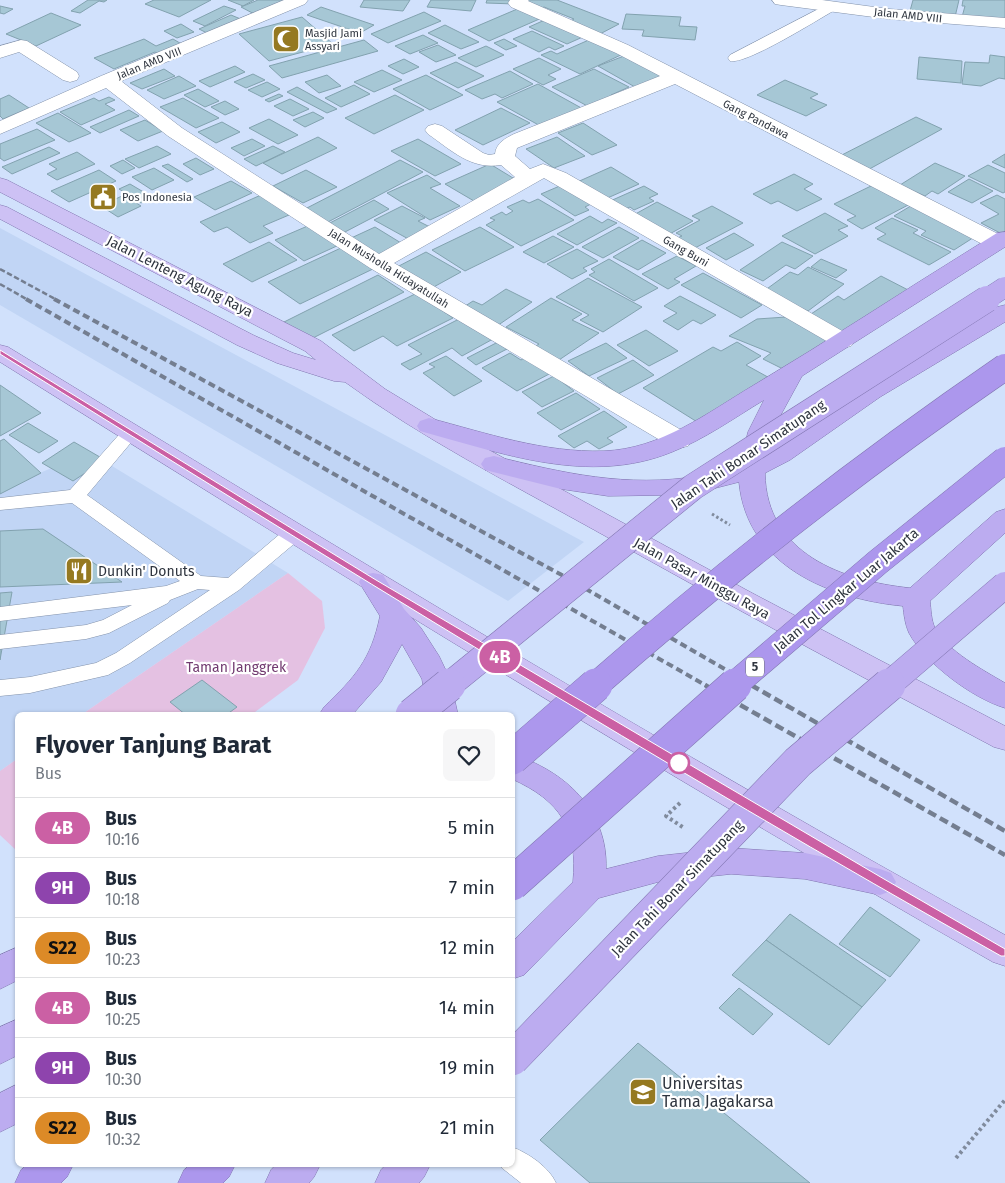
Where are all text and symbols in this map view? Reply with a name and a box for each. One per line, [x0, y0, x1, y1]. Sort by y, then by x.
street label: Jalan AMD VIII [873, 5, 943, 26]
mosque icon: Masjid Jami Assyari [271, 24, 301, 54]
place label: Masjid Jami Assyari [305, 27, 362, 53]
street label: Jalan AMD VIII [115, 45, 183, 82]
street label: Gang Pandawa [721, 97, 791, 142]
public building icon: Pos Indonesia [88, 182, 118, 212]
place label: Pos Indonesia [122, 191, 192, 204]
street label: Jalan Musholla Hidayatullah [326, 226, 451, 311]
street label: Jalan Lenteng Agung Raya [104, 232, 256, 321]
street label: Gang Buni [661, 233, 711, 270]
street label: Jalan Tahi Bonar Simatupang [668, 396, 829, 513]
street label: Jalan Tol Lingkar Luar Jakarta [770, 525, 922, 656]
street label: Jalan Pasar Minggu Raya [631, 534, 773, 623]
restaurant icon: Dunkin' Donuts [64, 556, 94, 586]
place label: Dunkin' Donuts [98, 563, 195, 580]
line badge: 4B [478, 641, 522, 673]
text: 4B [489, 646, 511, 668]
road number: 5 [746, 658, 764, 676]
park label: Taman Janggrek [186, 659, 287, 676]
button: heart [443, 729, 495, 781]
text: Flyover Tanjung Barat [35, 731, 271, 759]
unlabelled marker [668, 752, 690, 774]
text: Bus [35, 764, 62, 783]
text: Bus [105, 807, 137, 830]
text: 5 min [448, 816, 495, 839]
street label: Jalan Tahi Bonar Simatupang [608, 816, 747, 960]
text: 4B [52, 817, 73, 839]
text: 10:16 [105, 830, 140, 849]
text: Bus [105, 867, 137, 890]
text: 7 min [449, 876, 495, 899]
text: 9H [51, 877, 74, 899]
text: 10:18 [105, 890, 140, 909]
text: Bus [105, 927, 137, 950]
text: 12 min [440, 936, 495, 959]
text: S22 [48, 937, 77, 959]
text: 10:23 [105, 950, 141, 969]
text: Bus [105, 987, 137, 1010]
text: 14 min [439, 996, 495, 1019]
text: 4B [52, 997, 73, 1019]
text: 10:25 [105, 1010, 141, 1029]
text: Bus [105, 1047, 137, 1070]
text: 19 min [439, 1056, 495, 1079]
text: 9H [51, 1057, 74, 1079]
text: 10:30 [105, 1070, 142, 1089]
place label: Universitas Tama Jagakarsa [662, 1074, 774, 1111]
school or university icon: Universitas Tama Jagakarsa [628, 1077, 658, 1107]
text: Bus [105, 1107, 137, 1130]
text: 21 min [440, 1116, 495, 1139]
text: S22 [48, 1117, 77, 1139]
text: 10:32 [105, 1130, 141, 1149]

